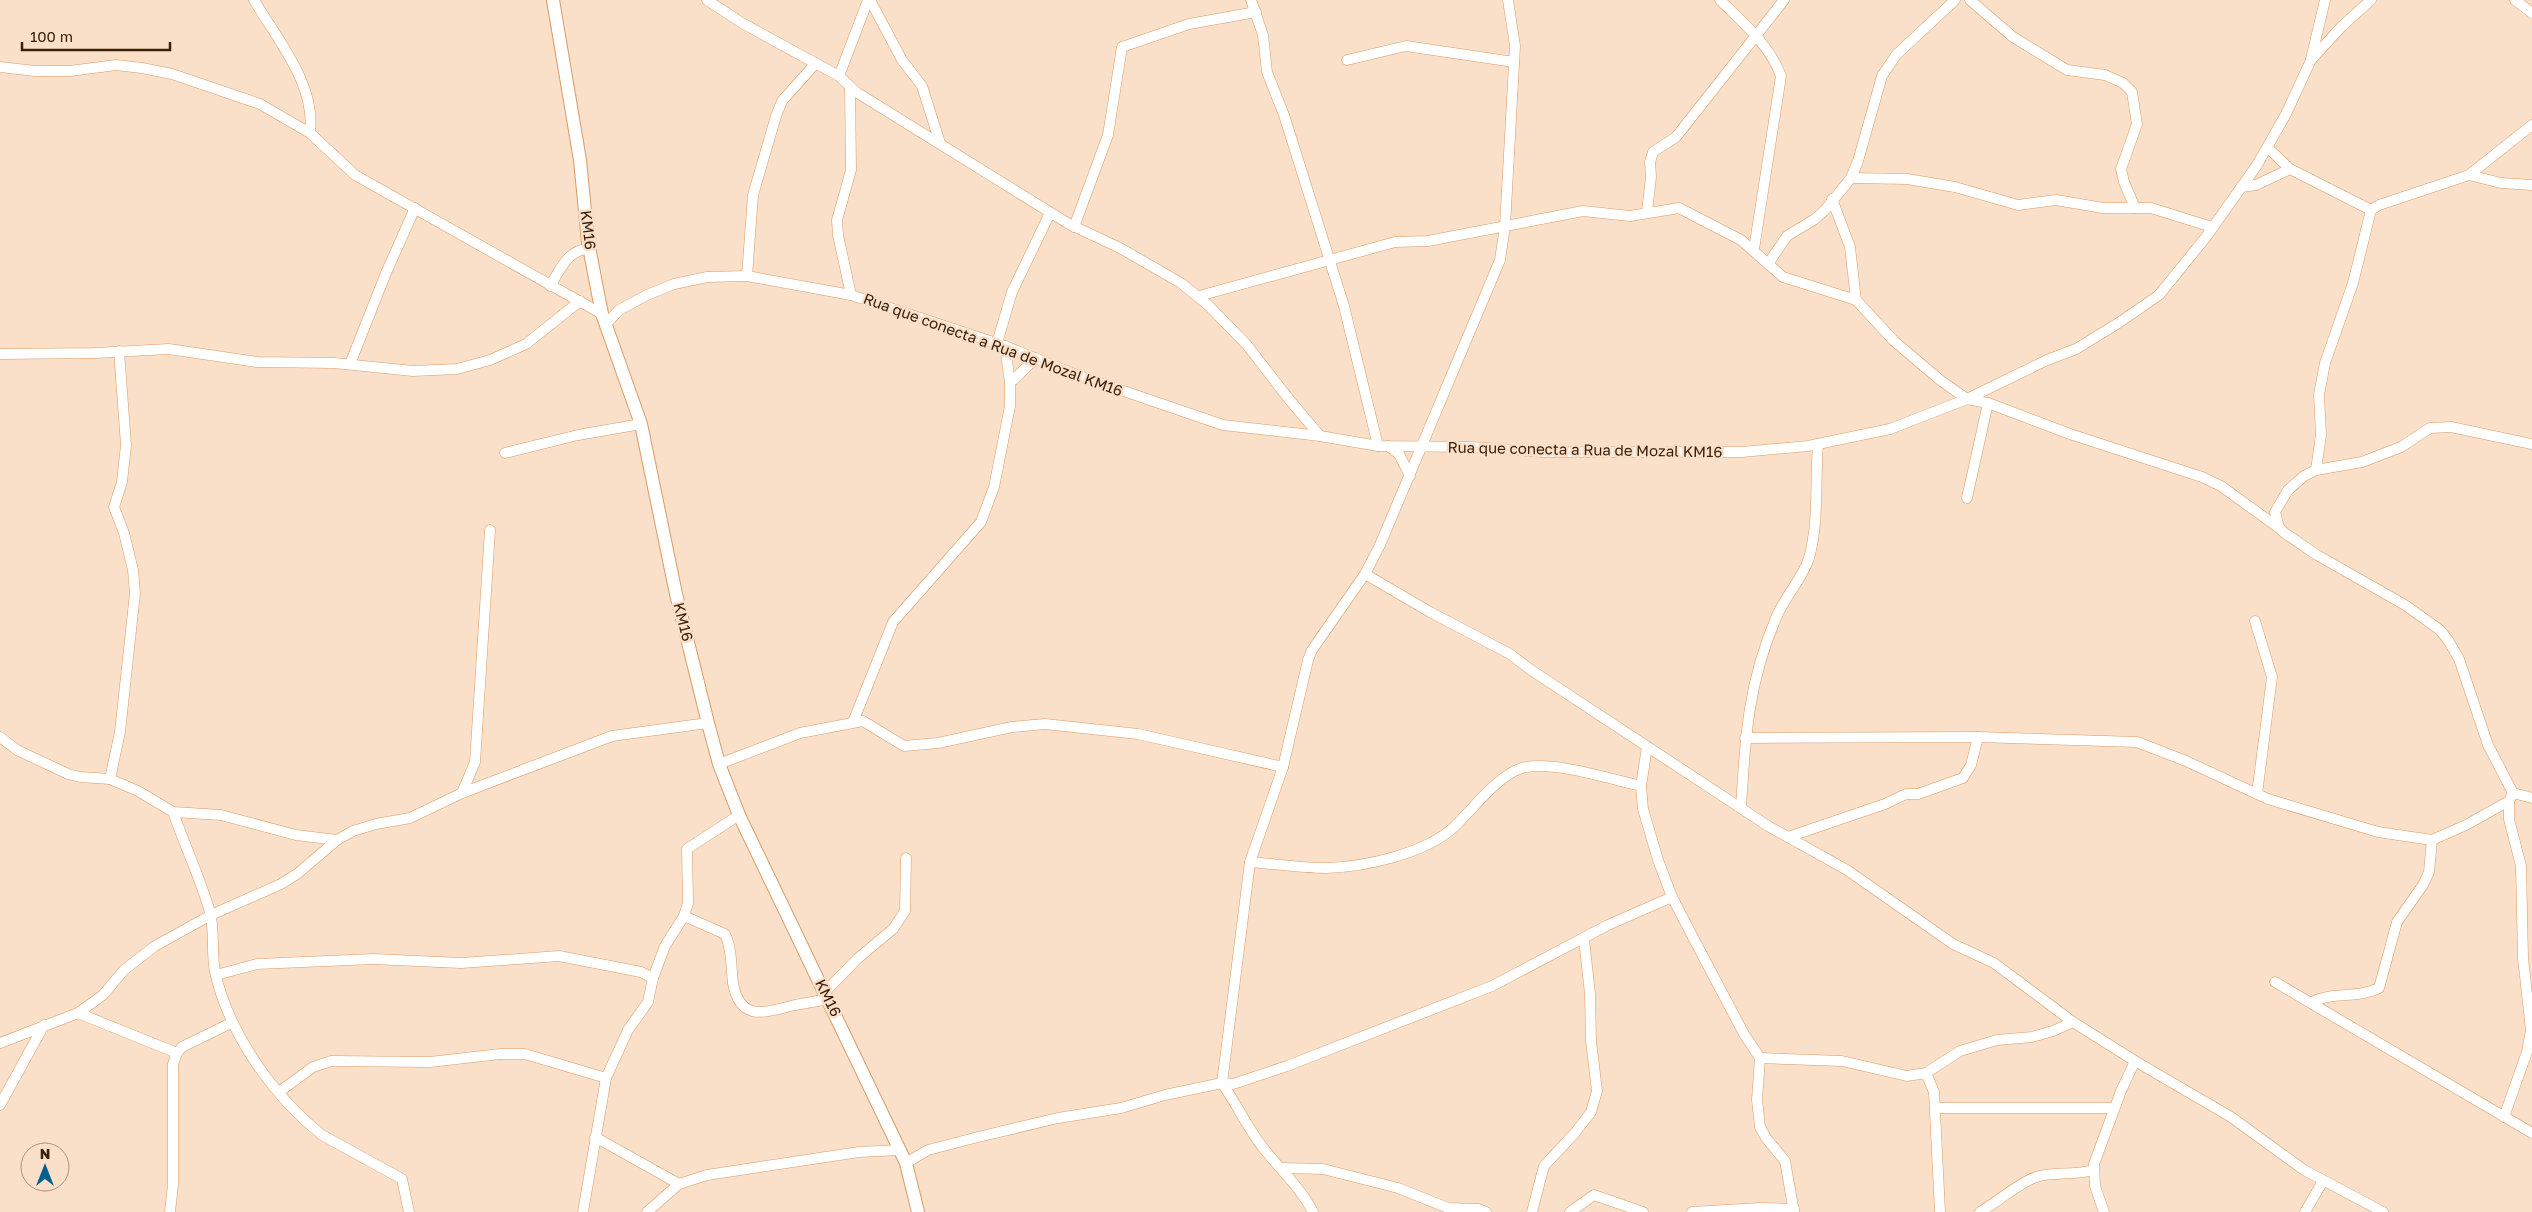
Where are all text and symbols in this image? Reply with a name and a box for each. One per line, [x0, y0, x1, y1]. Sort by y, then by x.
scale bar [22, 20, 170, 52]
text: 100 m [30, 27, 73, 45]
street label: KM16 [578, 209, 600, 251]
street label: Rua que conecta a Rua de Mozal KM16 [861, 289, 1126, 399]
street label: Rua que conecta a Rua de Mozal KM16 [1448, 438, 1723, 460]
street label: KM16 [670, 600, 697, 643]
street label: KM16 [812, 976, 846, 1019]
north arrow [20, 1142, 70, 1192]
text: N [40, 1145, 50, 1162]

